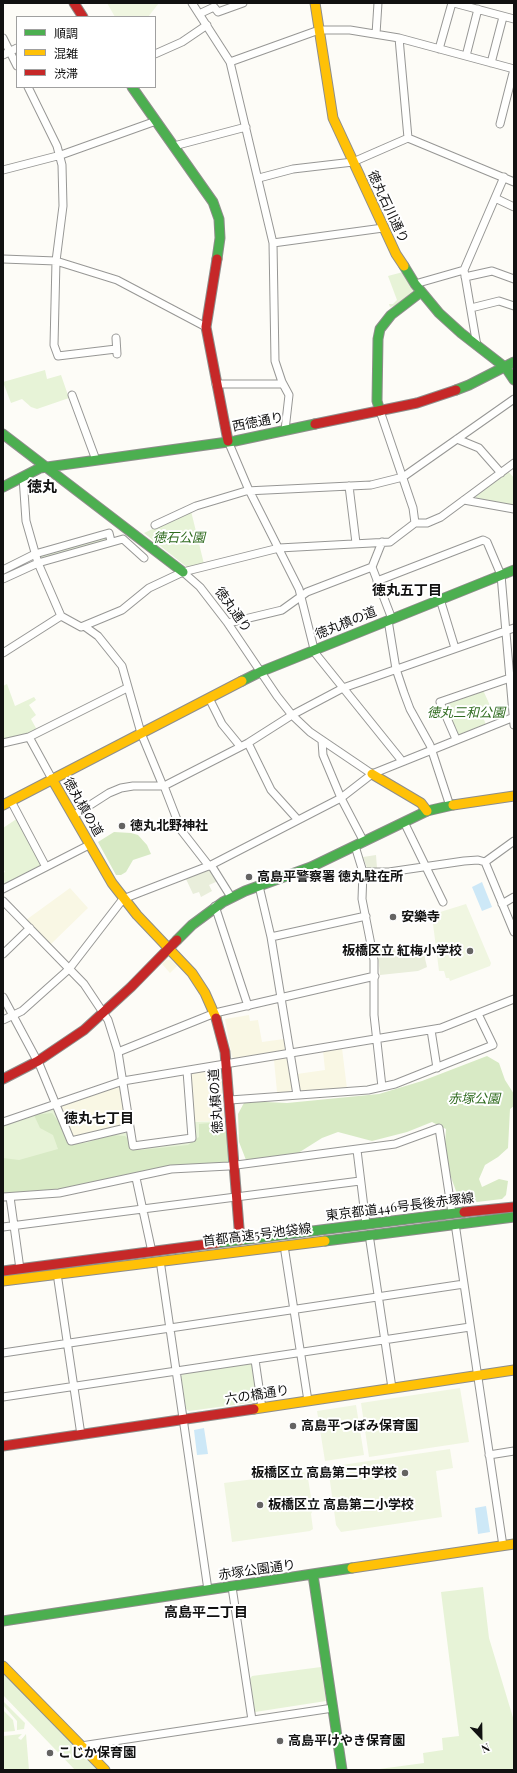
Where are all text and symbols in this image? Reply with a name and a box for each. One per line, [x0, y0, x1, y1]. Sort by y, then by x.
legend [16, 16, 156, 88]
text: 順調 [54, 25, 78, 41]
text: 混雑 [54, 45, 78, 61]
text: 渋滞 [54, 65, 78, 81]
street label: 徳丸石川通り [364, 168, 412, 246]
street label: 西徳通り [231, 409, 285, 435]
district label: 徳丸 [27, 478, 57, 496]
park label: 徳石公園 [153, 530, 205, 546]
district label: 徳丸五丁目 [372, 583, 442, 599]
street label: 徳丸通り [211, 584, 255, 636]
street label: 徳丸槙の道 [313, 604, 379, 642]
park label: 徳丸三和公園 [427, 705, 505, 721]
street label: 徳丸槙の道 [60, 775, 106, 839]
place label: 徳丸北野神社 [130, 818, 208, 834]
marker: 徳丸北野神社 [117, 821, 127, 831]
place label: 高島平警察署 徳丸駐在所 [257, 869, 403, 885]
marker: 高島平警察署 徳丸駐在所 [244, 872, 254, 882]
place label: 安樂寺 [401, 909, 440, 925]
marker: 安樂寺 [388, 912, 398, 922]
place label: 板橋区立 紅梅小学校 [342, 943, 462, 959]
marker: 板橋区立 紅梅小学校 [465, 946, 475, 956]
street label: 徳丸槙の道 [206, 1068, 226, 1134]
park label: 赤塚公園 [448, 1091, 500, 1107]
district label: 徳丸七丁目 [64, 1111, 134, 1127]
street label: 東京都道446号長後赤塚線 [325, 1190, 475, 1224]
street label: 首都高速5号池袋線 [202, 1221, 312, 1249]
street label: 六の橋通り [224, 1382, 290, 1408]
place label: 高島平つぼみ保育園 [301, 1418, 418, 1434]
marker: 高島平つぼみ保育園 [288, 1421, 298, 1431]
place label: 板橋区立 高島第二中学校 [251, 1465, 397, 1481]
marker: 板橋区立 高島第二中学校 [400, 1468, 410, 1478]
place label: 板橋区立 高島第二小学校 [268, 1497, 414, 1513]
marker: 板橋区立 高島第二小学校 [255, 1500, 265, 1510]
street label: 赤塚公園通り [217, 1557, 297, 1583]
district label: 高島平二丁目 [164, 1605, 248, 1621]
north arrow [461, 1717, 501, 1757]
place label: 高島平けやき保育園 [288, 1733, 405, 1749]
marker: 高島平けやき保育園 [275, 1736, 285, 1746]
text: N [479, 1740, 492, 1757]
place label: こじか保育園 [58, 1745, 136, 1761]
marker: こじか保育園 [45, 1748, 55, 1758]

